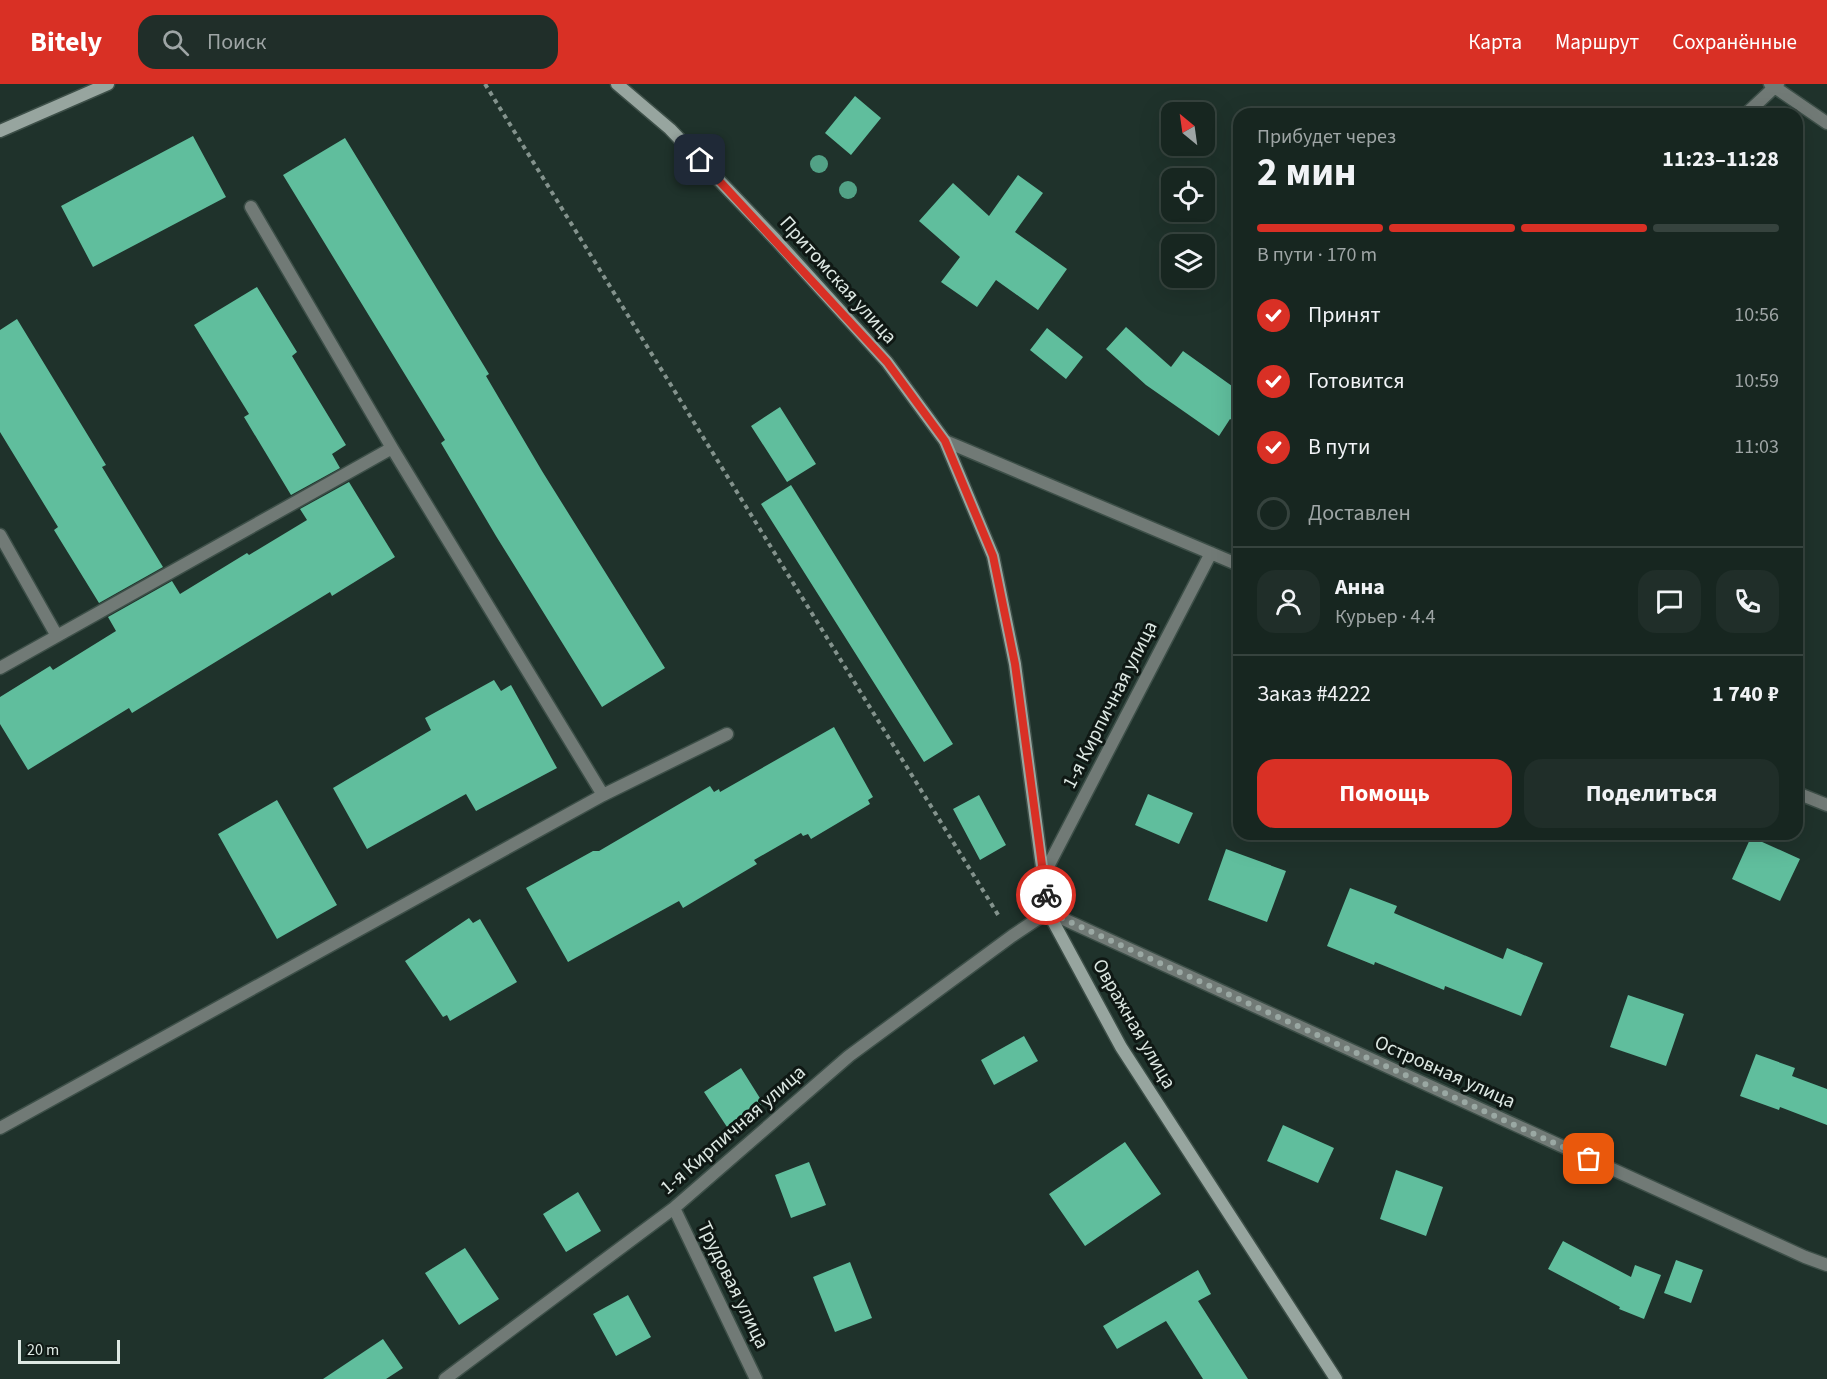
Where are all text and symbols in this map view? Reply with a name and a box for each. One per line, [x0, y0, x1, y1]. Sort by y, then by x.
search box [138, 15, 558, 69]
text: Bitely [30, 22, 102, 62]
icon: search [159, 26, 192, 59]
text: Поиск [207, 26, 266, 58]
text: Карта [1468, 27, 1522, 57]
text: Маршрут [1555, 27, 1639, 57]
text: Сохранённые [1672, 27, 1797, 57]
north arrow [1161, 102, 1215, 156]
map controls [1161, 102, 1215, 288]
text: Прибудет через [1257, 123, 1396, 151]
pin [674, 134, 725, 185]
icon: home [683, 143, 716, 176]
text: 11:23–11:28 [1662, 143, 1779, 175]
text: 2 мин [1257, 145, 1357, 201]
button: locate [1161, 168, 1215, 222]
street label: Притомская улица [773, 210, 903, 350]
button: layers [1161, 234, 1215, 288]
text: В пути · 170 m [1257, 241, 1377, 269]
icon: check [1257, 299, 1290, 332]
text: Принят [1308, 299, 1381, 331]
text: 10:56 [1734, 301, 1779, 329]
icon: check [1257, 365, 1290, 398]
text: Готовится [1308, 365, 1405, 397]
text: 10:59 [1734, 367, 1779, 395]
icon: check [1257, 431, 1290, 464]
text: В пути [1308, 431, 1370, 463]
text: 11:03 [1734, 433, 1779, 461]
text: Доставлен [1308, 497, 1411, 529]
button: person [1257, 570, 1320, 633]
button: chat [1638, 570, 1701, 633]
button: phone [1716, 570, 1779, 633]
text: Анна [1335, 571, 1385, 603]
text: Курьер · 4.4 [1335, 603, 1435, 631]
street label: 1-я Кирпичная улица [1056, 616, 1164, 794]
text: Заказ #4222 [1257, 678, 1371, 710]
text: 1 740 ₽ [1712, 678, 1779, 710]
button: Помощь [1257, 759, 1512, 828]
button: Поделиться [1524, 759, 1779, 828]
courier [1016, 865, 1076, 925]
icon: bike [1030, 879, 1063, 912]
street label: Овражная улица [1085, 954, 1183, 1094]
street label: Островная улица [1370, 1028, 1520, 1116]
street label: 1-я Кирпичная улица [654, 1059, 812, 1201]
pin [1563, 1133, 1614, 1184]
icon: bag [1572, 1142, 1605, 1175]
street label: Трудовая улица [690, 1217, 776, 1353]
scale bar [18, 1337, 120, 1364]
text: 20 m [27, 1339, 59, 1361]

